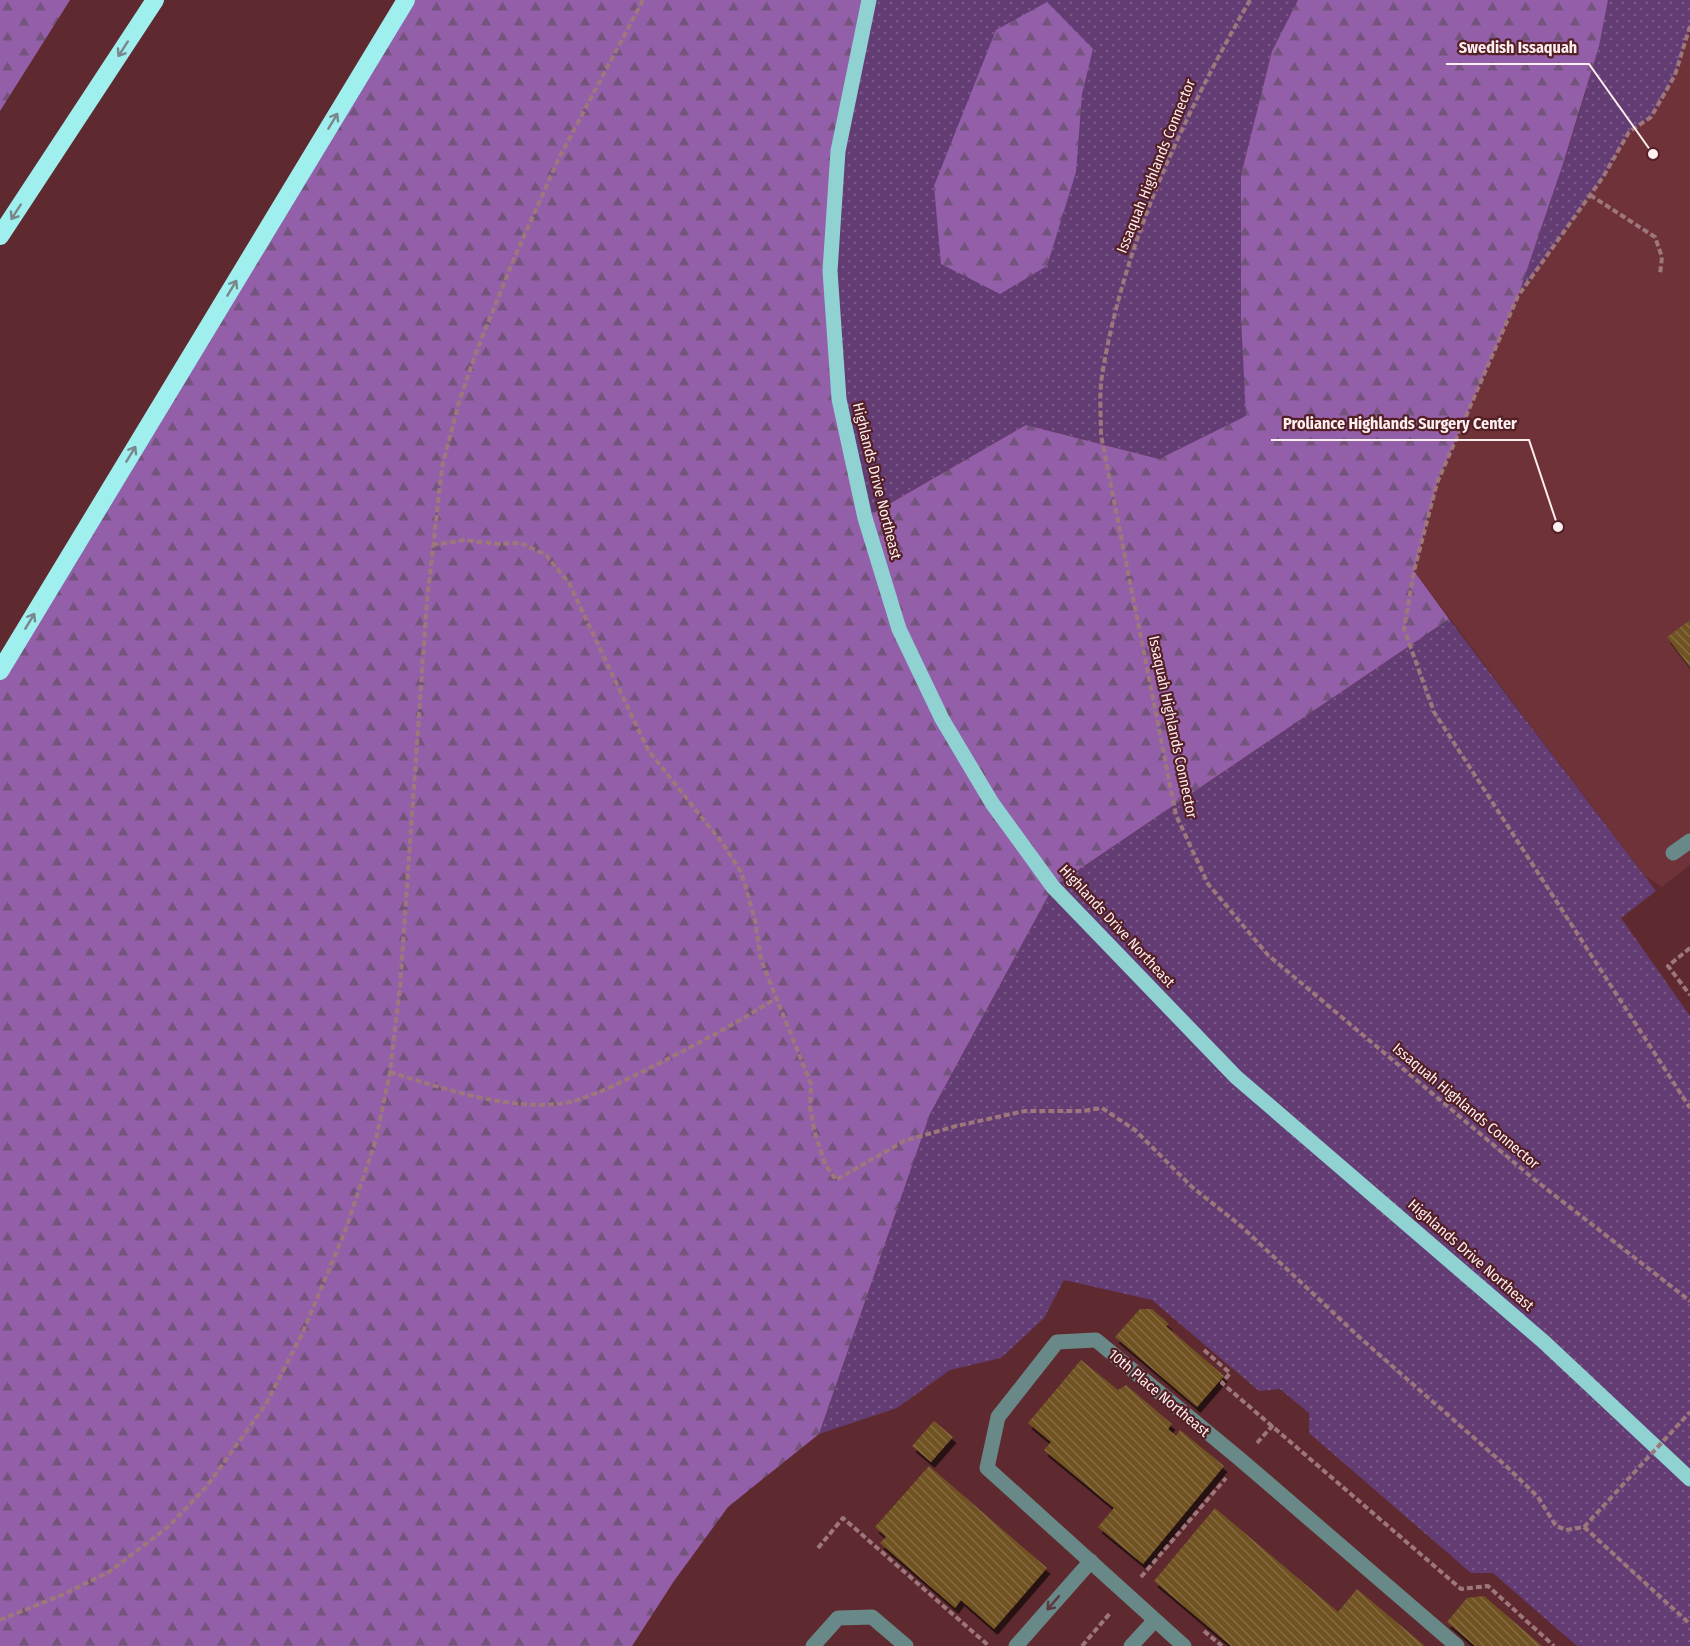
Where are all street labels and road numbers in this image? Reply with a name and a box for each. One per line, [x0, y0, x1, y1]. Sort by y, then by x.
street label: Issaquah Highlands Connector [1113, 76, 1199, 256]
street label: Highlands Drive Northeast [849, 401, 905, 561]
street label: Issaquah Highlands Connector [1145, 634, 1201, 821]
street label: Highlands Drive Northeast [1055, 861, 1179, 991]
street label: Issaquah Highlands Connector [1389, 1039, 1544, 1173]
street label: Highlands Drive Northeast [1404, 1195, 1538, 1315]
street label: 10th Place Northeast [1105, 1345, 1213, 1441]

